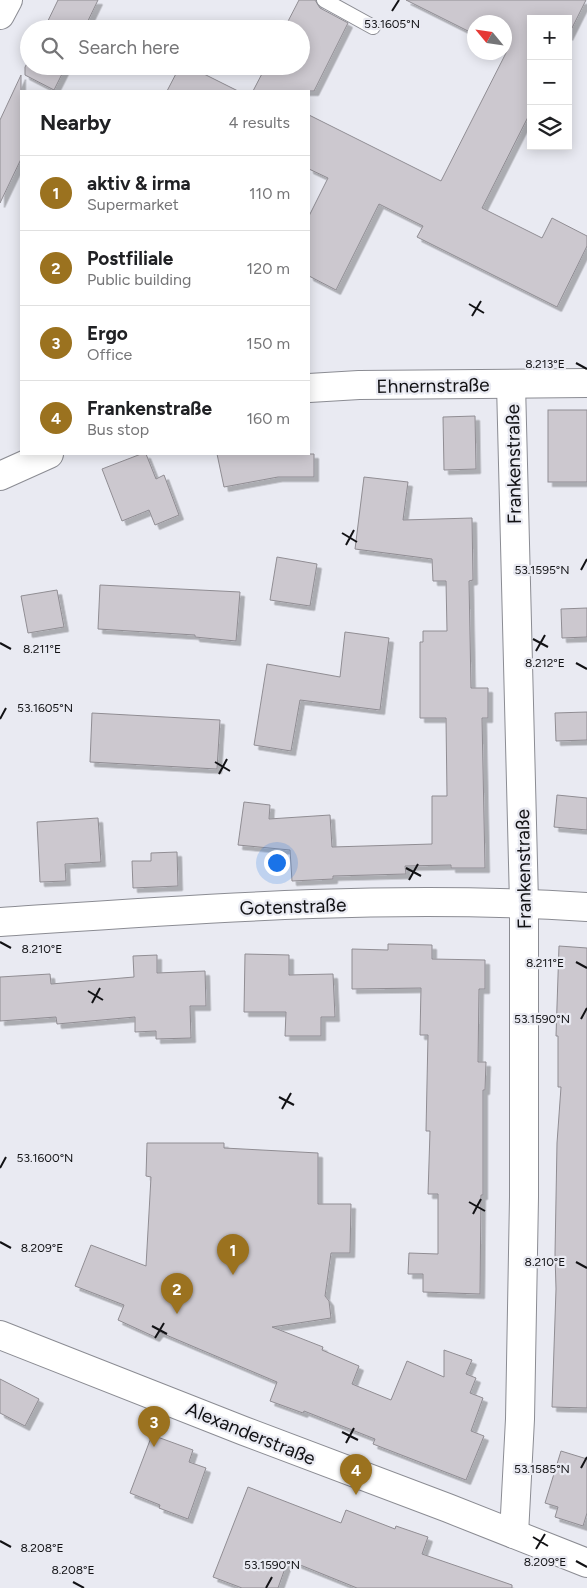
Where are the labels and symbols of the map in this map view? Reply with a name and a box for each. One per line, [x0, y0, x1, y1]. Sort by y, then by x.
north arrow [467, 15, 512, 60]
text: 53.1605°N [364, 17, 420, 31]
text: 8.213°E [525, 357, 565, 371]
street label: Ehnernstraße [376, 373, 490, 398]
street label: Frankenstraße [501, 404, 526, 524]
text: 53.1595°N [514, 563, 570, 577]
text: 8.211°E [23, 642, 61, 656]
text: 8.212°E [525, 656, 565, 670]
text: 53.1605°N [17, 701, 73, 715]
street label: Frankenstraße [511, 809, 536, 929]
your location [264, 850, 290, 876]
street label: Gotenstraße [239, 893, 347, 920]
text: 8.210°E [22, 942, 62, 956]
text: 8.211°E [526, 956, 564, 970]
text: 53.1590°N [514, 1012, 570, 1026]
text: 53.1600°N [17, 1151, 73, 1165]
pin: 1 [217, 1234, 249, 1275]
text: 8.209°E [21, 1241, 63, 1255]
text: 8.210°E [525, 1255, 565, 1269]
pin: 2 [161, 1273, 193, 1314]
street label: Alexanderstraße [183, 1397, 319, 1470]
pin: 3 [138, 1406, 170, 1447]
pin: 4 [340, 1454, 372, 1495]
text: 53.1585°N [514, 1462, 570, 1476]
text: 8.208°E [20, 1541, 64, 1555]
text: 8.209°E [524, 1555, 566, 1569]
text: 53.1590°N [244, 1558, 300, 1572]
text: 8.208°E [51, 1563, 95, 1577]

